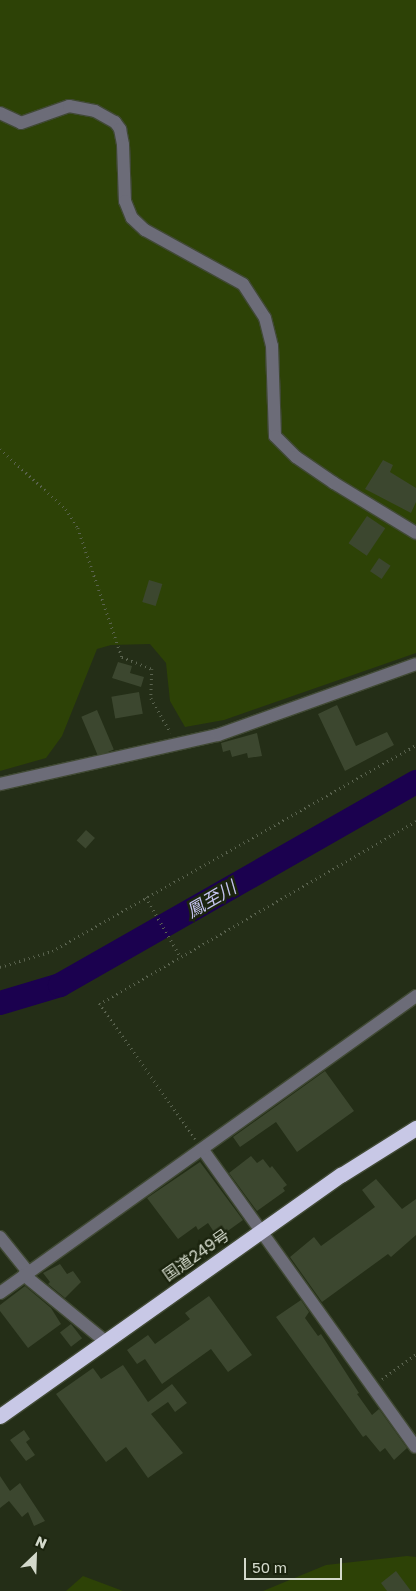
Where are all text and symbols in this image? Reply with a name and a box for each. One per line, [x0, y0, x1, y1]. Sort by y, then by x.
water label: 鳳至川 [182, 876, 240, 922]
street label: 国道249号 [159, 1225, 233, 1285]
north arrow [10, 1531, 60, 1581]
text: N [33, 1532, 50, 1552]
scale bar [246, 1548, 344, 1580]
text: 50 m [252, 1558, 287, 1576]

